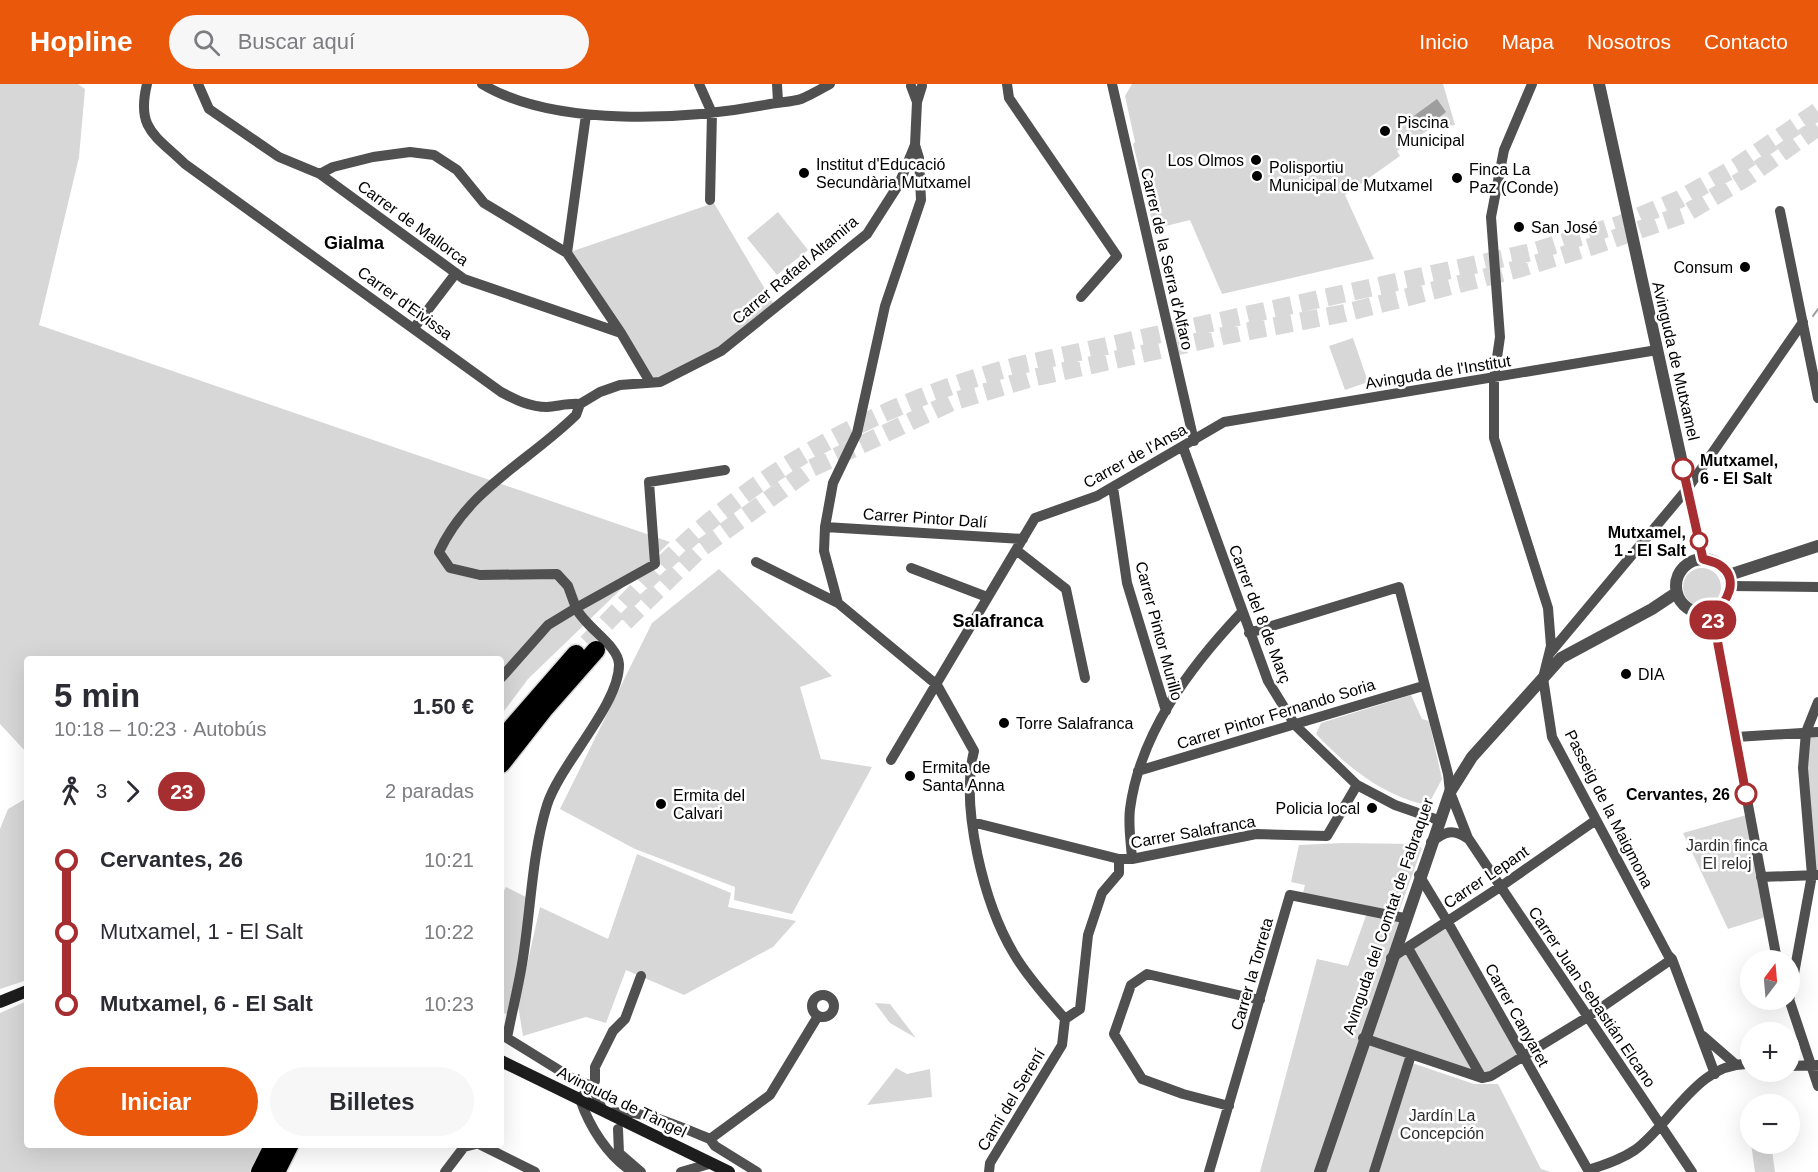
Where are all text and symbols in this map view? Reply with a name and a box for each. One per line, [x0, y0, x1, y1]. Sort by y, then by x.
search box [169, 15, 589, 69]
text: Hopline [30, 26, 133, 57]
icon: search [190, 26, 223, 59]
text: Buscar aquí [238, 29, 355, 54]
text: Inicio [1419, 30, 1468, 53]
text: Mapa [1501, 30, 1554, 53]
text: Nosotros [1587, 30, 1671, 53]
text: Contacto [1704, 30, 1788, 53]
place label: Piscina Municipal [1397, 114, 1465, 149]
marker: Piscina Municipal [1378, 124, 1392, 138]
place label: Los Olmos [1168, 152, 1244, 169]
marker: Los Olmos [1249, 153, 1263, 167]
place label: Institut d'Educació Secundària Mutxamel [816, 156, 971, 191]
place label: Polisportiu Municipal de Mutxamel [1269, 159, 1433, 194]
place label: Finca La Paz (Conde) [1469, 161, 1559, 196]
marker: Institut d'Educació Secundària Mutxamel [797, 166, 811, 180]
street label: Carrer de la Serra d'Alfaro [1138, 166, 1196, 352]
marker: Polisportiu Municipal de Mutxamel [1250, 169, 1264, 183]
marker: Finca La Paz (Conde) [1450, 171, 1464, 185]
street label: Carrer de Mallorca [354, 177, 472, 269]
street label: Carrer Rafael Altamira [729, 213, 861, 327]
place label: San José [1531, 219, 1598, 236]
marker: San José [1512, 220, 1526, 234]
district label: Gialma [324, 233, 385, 253]
place label: Consum [1673, 259, 1733, 276]
marker: Consum [1738, 260, 1752, 274]
street label: Carrer d'Eivissa [355, 263, 456, 343]
street label: Avinguda de Mutxamel [1649, 280, 1703, 442]
street label: Avinguda de l'Institut [1364, 352, 1512, 392]
street label: Carrer de l'Ansa [1081, 421, 1190, 491]
place label: Mutxamel, 6 - El Salt [1700, 452, 1778, 487]
marker: Mutxamel, 6 - El Salt [1672, 458, 1694, 480]
street label: Carrer Pintor Dalí [862, 505, 988, 531]
place label: Mutxamel, 1 - El Salt [1608, 524, 1687, 559]
marker: Mutxamel, 1 - El Salt [1690, 532, 1708, 550]
street label: Carrer del 8 de Març [1226, 542, 1294, 686]
street label: Carrer Pintor Murillo [1132, 560, 1186, 702]
line badge: 23 [1686, 600, 1740, 640]
text: 23 [1701, 609, 1725, 632]
district label: Salafranca [952, 611, 1045, 631]
place label: DIA [1638, 666, 1665, 683]
marker: DIA [1619, 667, 1633, 681]
street label: Carrer Pintor Fernando Soria [1175, 676, 1377, 752]
text: 5 min [54, 677, 140, 714]
text: 1.50 € [413, 694, 474, 719]
place label: Torre Salafranca [1016, 715, 1133, 732]
marker: Torre Salafranca [997, 716, 1011, 730]
text: 10:18 – 10:23 · Autobús [54, 718, 266, 740]
street label: Passeig de la Maigmona [1562, 727, 1656, 891]
place label: Ermita de Santa Anna [922, 759, 1005, 794]
marker: Ermita de Santa Anna [903, 769, 917, 783]
icon: walk [54, 775, 87, 808]
icon: forward [116, 775, 149, 808]
text: 3 [96, 780, 107, 802]
text: 23 [170, 780, 193, 803]
text: 2 paradas [385, 780, 474, 802]
marker: Cervantes, 26 [1735, 783, 1757, 805]
place label: Cervantes, 26 [1626, 786, 1730, 803]
place label: Ermita del Calvari [673, 787, 745, 822]
street label: Avinguda del Comtat de Fabraquer [1339, 795, 1437, 1036]
marker: Ermita del Calvari [654, 797, 668, 811]
place label: Policia local [1276, 800, 1360, 817]
marker: Policia local [1365, 801, 1379, 815]
street label: Carrer Salafranca [1129, 813, 1257, 851]
park label: Jardin finca El reloj [1686, 837, 1768, 872]
street label: Carrer Lepant [1440, 842, 1532, 912]
text: Cervantes, 26 [100, 847, 243, 872]
text: 10:21 [424, 849, 474, 871]
street label: Carrer Juan Sebastián Elcano [1525, 904, 1659, 1090]
street label: Carrer la Torreta [1228, 916, 1276, 1032]
text: Mutxamel, 1 - El Salt [100, 919, 303, 944]
text: 10:22 [424, 921, 474, 943]
north arrow [1740, 950, 1800, 1010]
map controls [1740, 950, 1800, 1154]
street label: Carrer Canyaret [1482, 961, 1553, 1070]
text: Mutxamel, 6 - El Salt [100, 991, 313, 1016]
text: 10:23 [424, 993, 474, 1015]
button: + [1740, 1022, 1800, 1082]
street label: Camí del Serení [974, 1046, 1048, 1154]
street label: Avinguda de Tàngel [555, 1063, 689, 1141]
button: Iniciar [54, 1067, 258, 1136]
button: Billetes [270, 1067, 474, 1136]
button: − [1740, 1094, 1800, 1154]
park label: Jardín La Concepción [1400, 1107, 1484, 1142]

